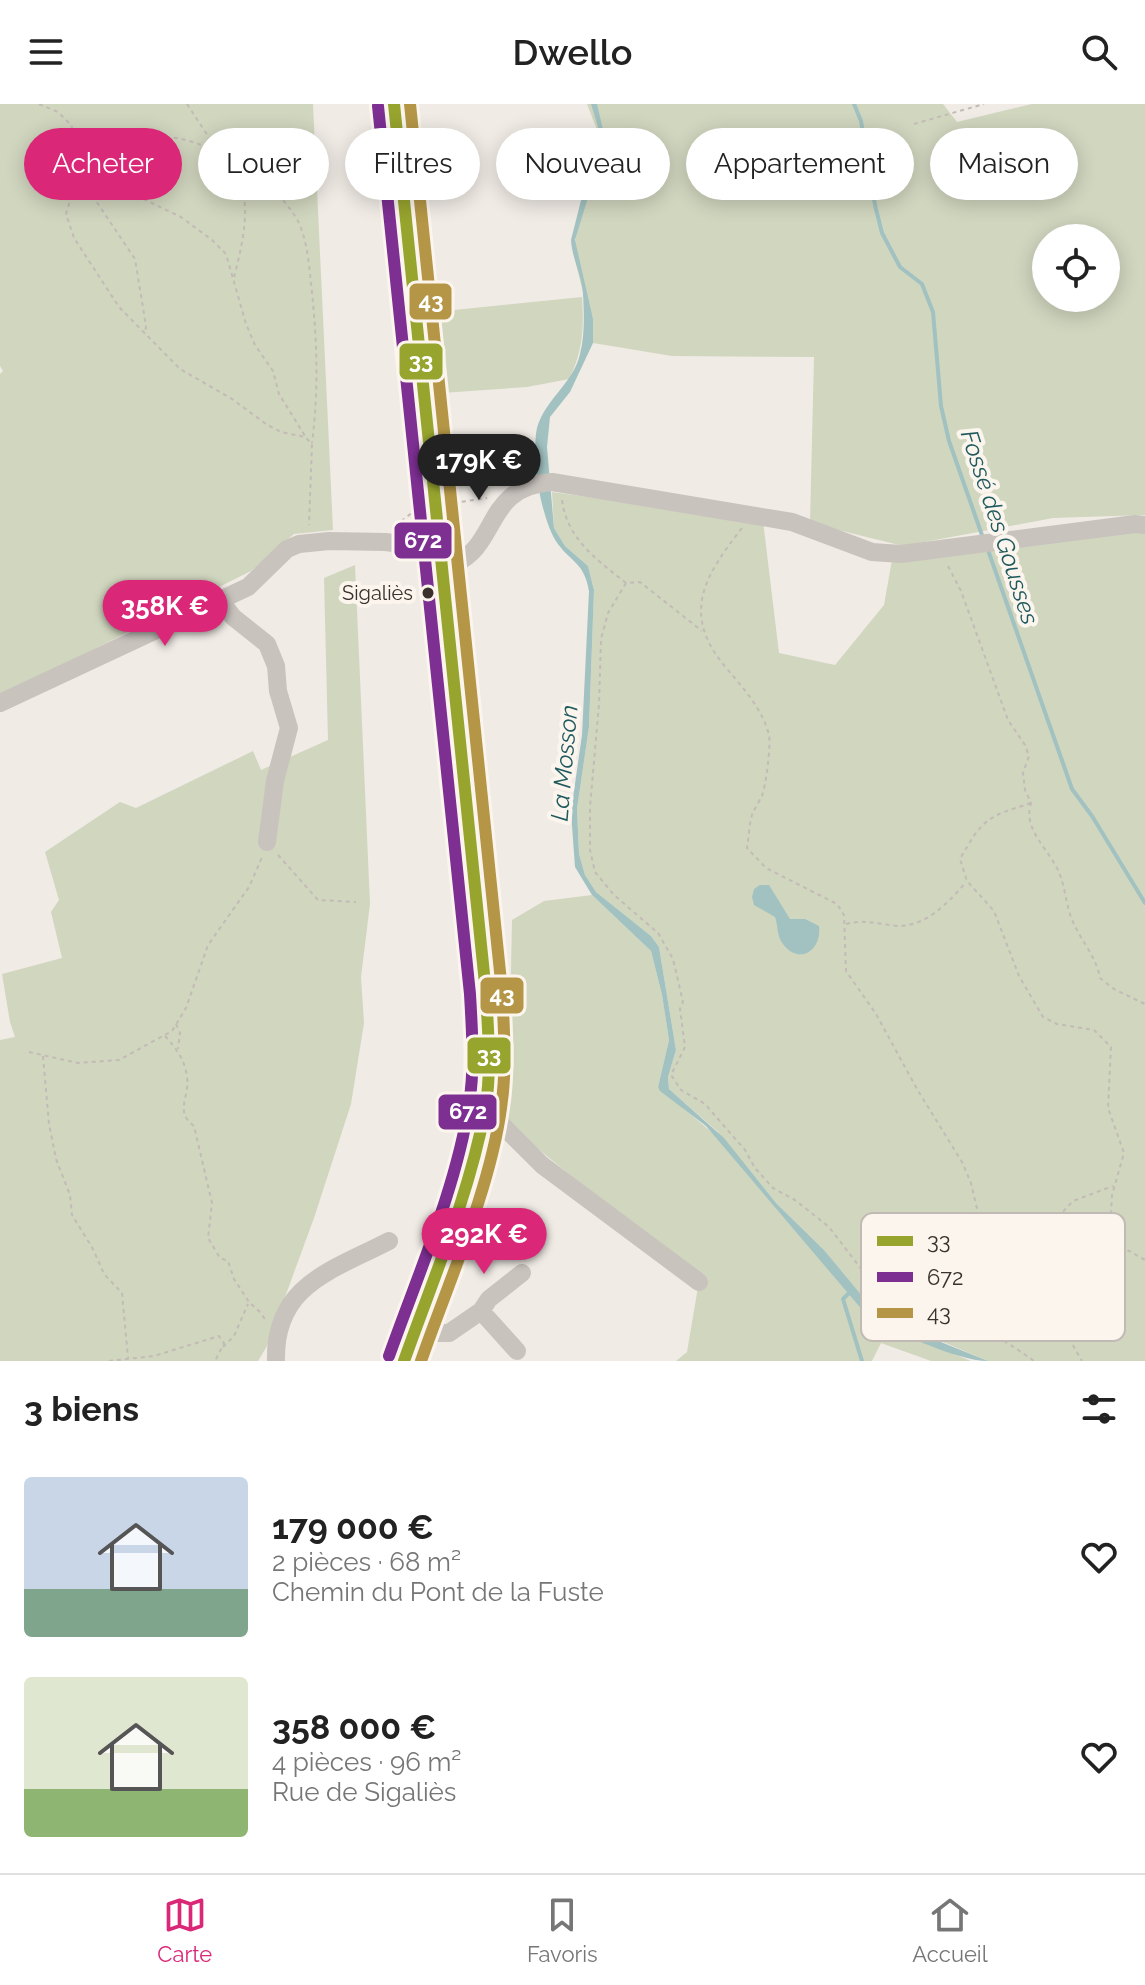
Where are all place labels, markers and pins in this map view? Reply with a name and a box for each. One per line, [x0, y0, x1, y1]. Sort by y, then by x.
pin: 179K € [414, 434, 544, 502]
pin: 358K € [100, 580, 230, 648]
place label: Sigaliès [342, 581, 413, 605]
marker: Sigaliès [420, 585, 436, 601]
pin: 292K € [419, 1208, 549, 1276]

